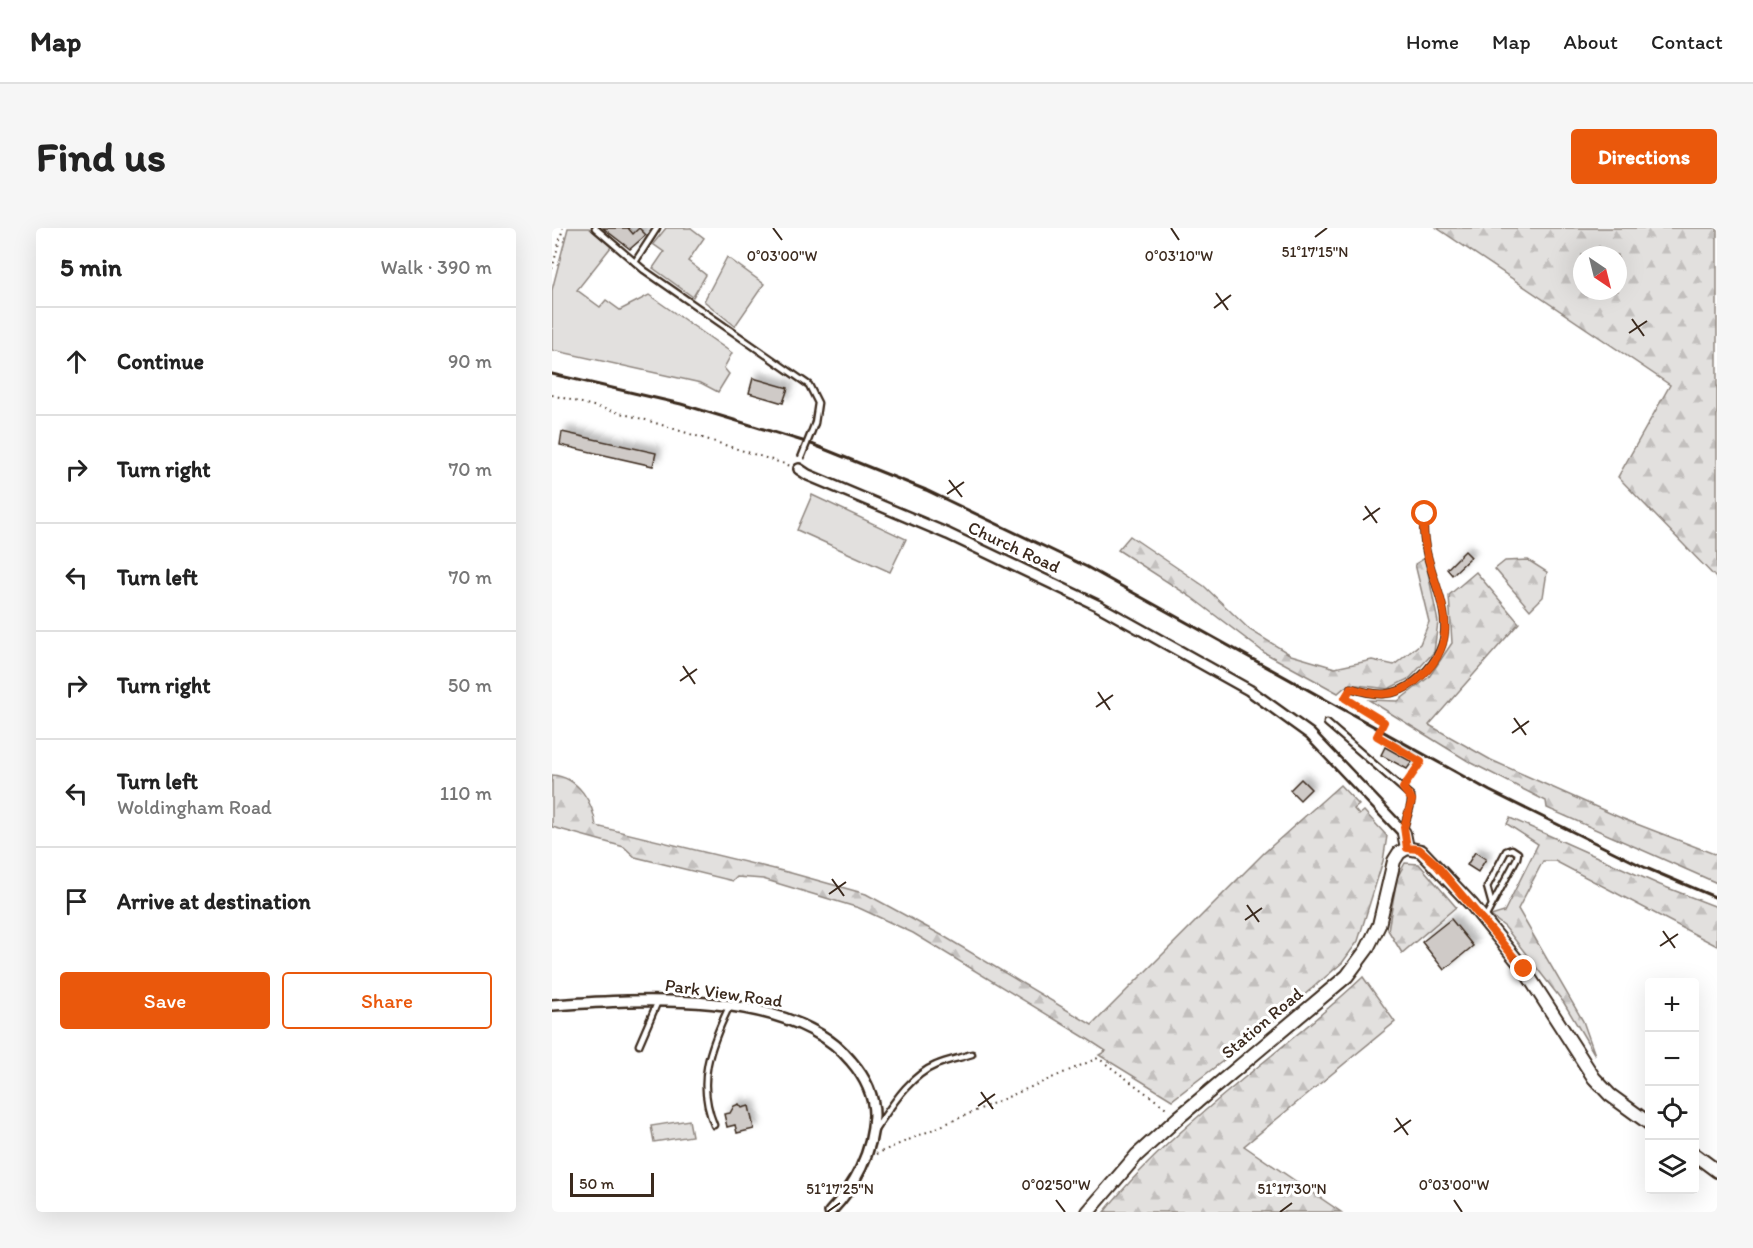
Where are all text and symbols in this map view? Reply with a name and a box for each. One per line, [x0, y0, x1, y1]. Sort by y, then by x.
text: Map [30, 24, 81, 58]
text: Home [1406, 29, 1459, 54]
text: Map [1492, 29, 1531, 54]
text: About [1564, 29, 1618, 54]
text: Contact [1651, 29, 1723, 54]
button: Directions [1571, 129, 1717, 184]
text: Find us [36, 131, 166, 182]
text: 51°17'15"N [1282, 243, 1348, 261]
north arrow [1573, 246, 1627, 300]
text: 0°03'00"W [747, 247, 817, 265]
text: 0°03'10"W [1145, 247, 1213, 265]
text: 5 min [60, 251, 122, 283]
text: Walk · 390 m [381, 255, 492, 279]
icon: ahead [60, 345, 93, 378]
text: Continue [117, 348, 204, 375]
text: 90 m [448, 349, 492, 373]
icon: right [60, 453, 93, 486]
text: Turn right [117, 456, 211, 483]
text: 70 m [448, 457, 492, 481]
route start [1411, 500, 1437, 526]
street label: Church Road [964, 516, 1064, 578]
icon: left [60, 561, 93, 594]
text: Turn left [117, 564, 198, 591]
text: 70 m [448, 565, 492, 589]
icon: right [60, 669, 93, 702]
text: Turn right [117, 672, 211, 699]
text: 50 m [448, 673, 492, 697]
text: Turn left [117, 768, 198, 795]
icon: left [60, 777, 93, 810]
text: 110 m [440, 781, 492, 805]
text: Woldingham Road [117, 795, 272, 819]
icon: arrive [60, 885, 93, 918]
text: Arrive at destination [117, 888, 311, 915]
route end [1510, 955, 1536, 981]
button: Save [60, 972, 270, 1029]
button: Share [282, 972, 492, 1029]
street label: Park View Road [664, 974, 784, 1012]
map controls [1645, 978, 1699, 1194]
button: + [1645, 978, 1699, 1032]
street label: Station Road [1217, 982, 1307, 1063]
button: − [1645, 1032, 1699, 1086]
button: locate [1645, 1086, 1699, 1140]
button: layers [1645, 1140, 1699, 1194]
scale bar [570, 1170, 654, 1198]
text: 50 m [579, 1174, 614, 1193]
text: 0°02'50"W [1021, 1176, 1091, 1194]
text: 0°03'00"W [1419, 1176, 1489, 1194]
text: 51°17'25"N [806, 1180, 874, 1198]
text: 51°17'30"N [1257, 1180, 1327, 1198]

